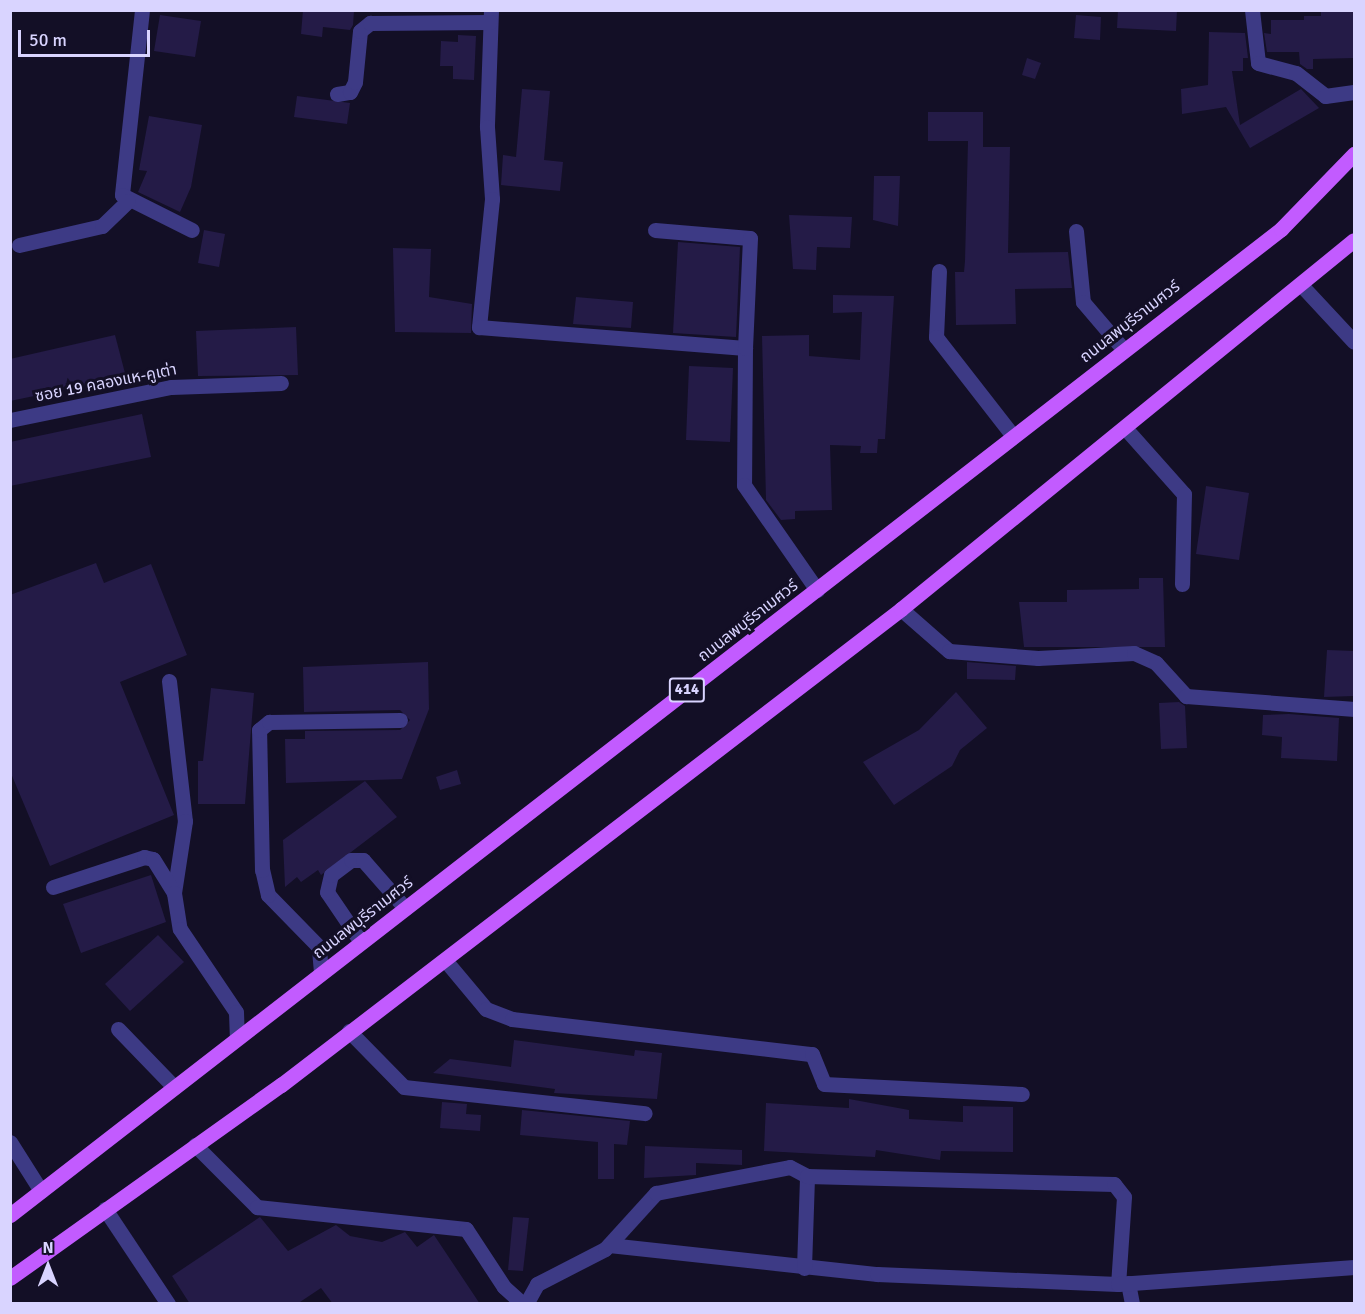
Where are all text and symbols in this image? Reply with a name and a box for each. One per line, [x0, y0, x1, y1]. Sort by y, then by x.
scale bar [21, 18, 153, 56]
text: 50 m [29, 29, 67, 51]
street label: ถนนลพบุรีราเมศวร์ [1076, 277, 1184, 367]
street label: ซอย 19 คลองแห-คูเต่า [34, 360, 178, 406]
street label: ถนนลพบุรีราเมศวร์ [694, 576, 802, 666]
road number: 414 [668, 678, 706, 702]
street label: ถนนลพบุรีราเมศวร์ [309, 873, 417, 963]
north arrow [18, 1236, 78, 1296]
text: N [42, 1238, 54, 1258]

